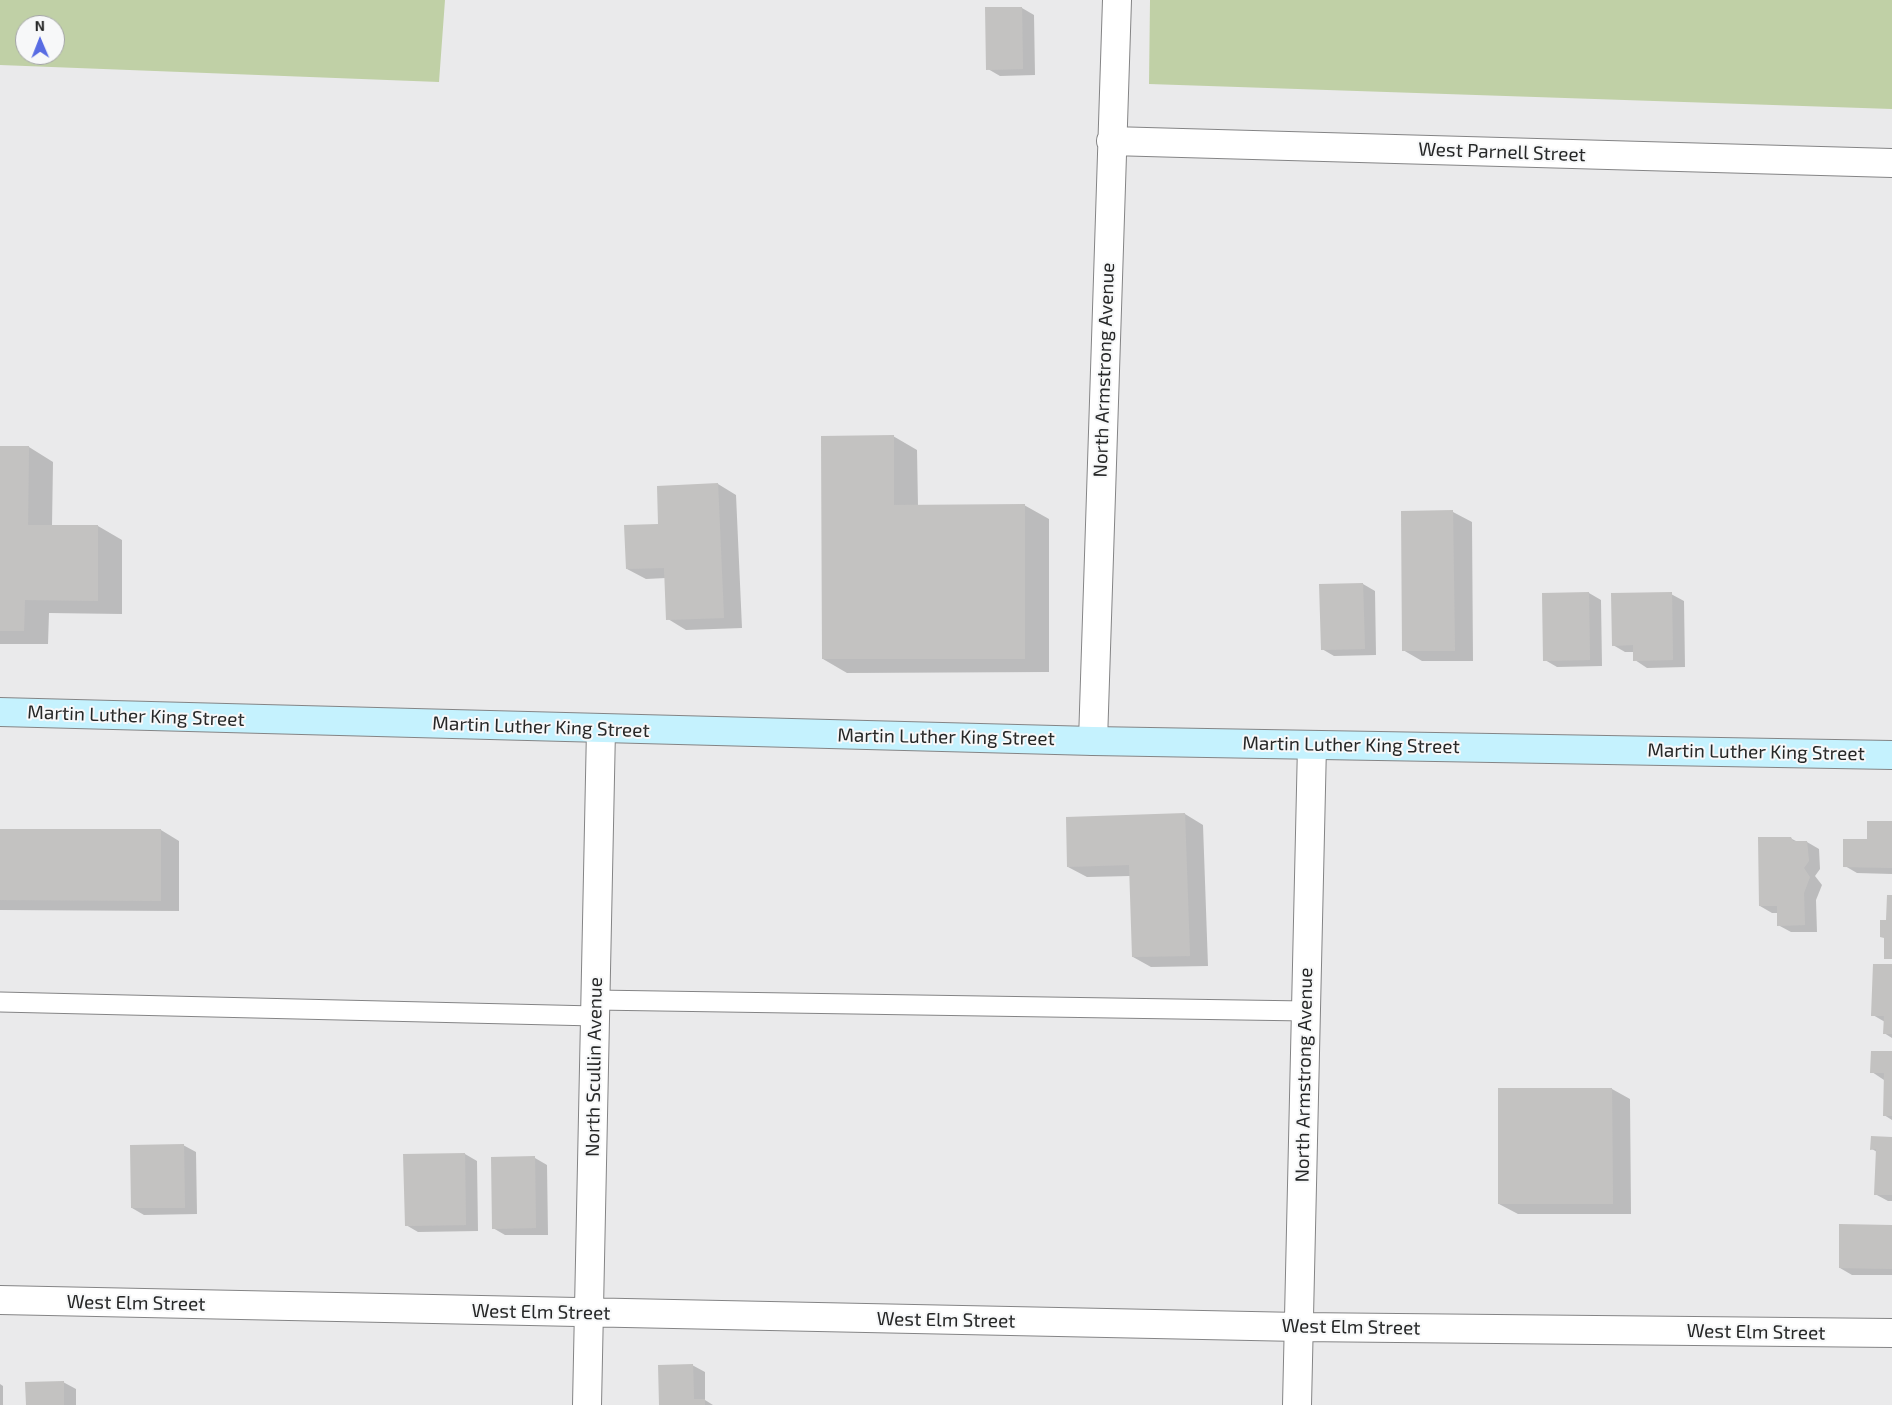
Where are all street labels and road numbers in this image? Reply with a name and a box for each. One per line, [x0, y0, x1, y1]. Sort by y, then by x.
street label: West Parnell Street [1418, 138, 1586, 166]
street label: North Armstrong Avenue [1089, 262, 1119, 478]
street label: Martin Luther King Street [27, 701, 245, 731]
street label: Martin Luther King Street [432, 712, 650, 742]
street label: Martin Luther King Street [837, 724, 1055, 750]
street label: Martin Luther King Street [1242, 732, 1460, 758]
street label: Martin Luther King Street [1647, 739, 1865, 765]
street label: North Armstrong Avenue [1291, 967, 1317, 1183]
street label: North Scullin Avenue [581, 977, 607, 1157]
street label: West Elm Street [66, 1290, 206, 1316]
street label: West Elm Street [471, 1299, 611, 1325]
street label: West Elm Street [876, 1307, 1016, 1333]
street label: West Elm Street [1281, 1314, 1421, 1340]
street label: West Elm Street [1686, 1319, 1826, 1345]

